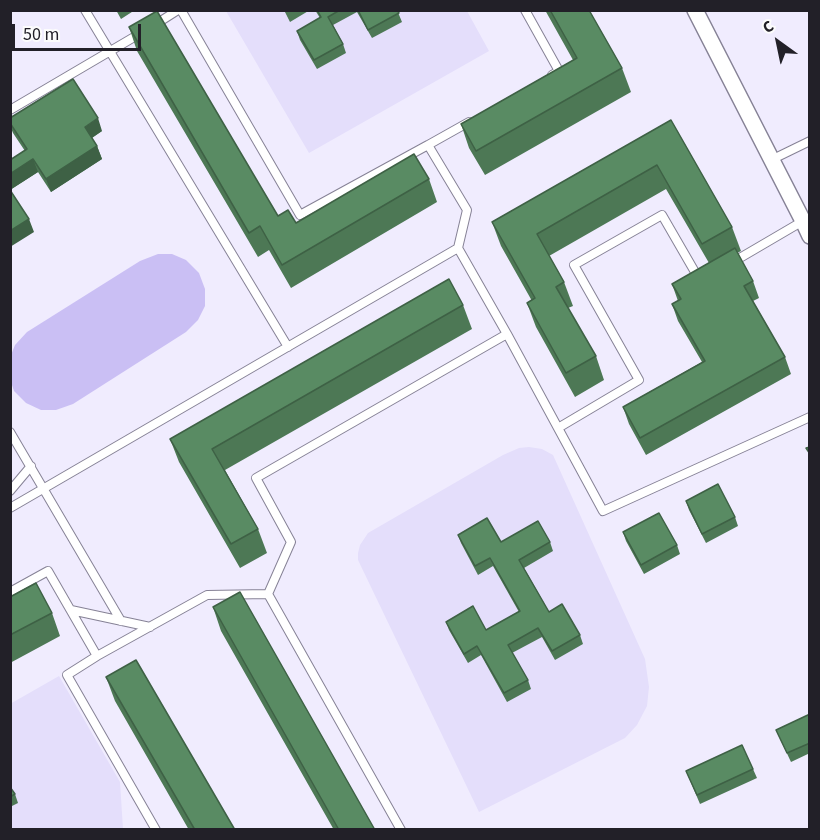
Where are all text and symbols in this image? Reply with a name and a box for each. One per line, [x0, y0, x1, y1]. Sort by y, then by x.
scale bar [15, 12, 144, 50]
north arrow [748, 12, 808, 72]
text: С [758, 15, 778, 39]
text: 50 m [23, 22, 59, 47]

